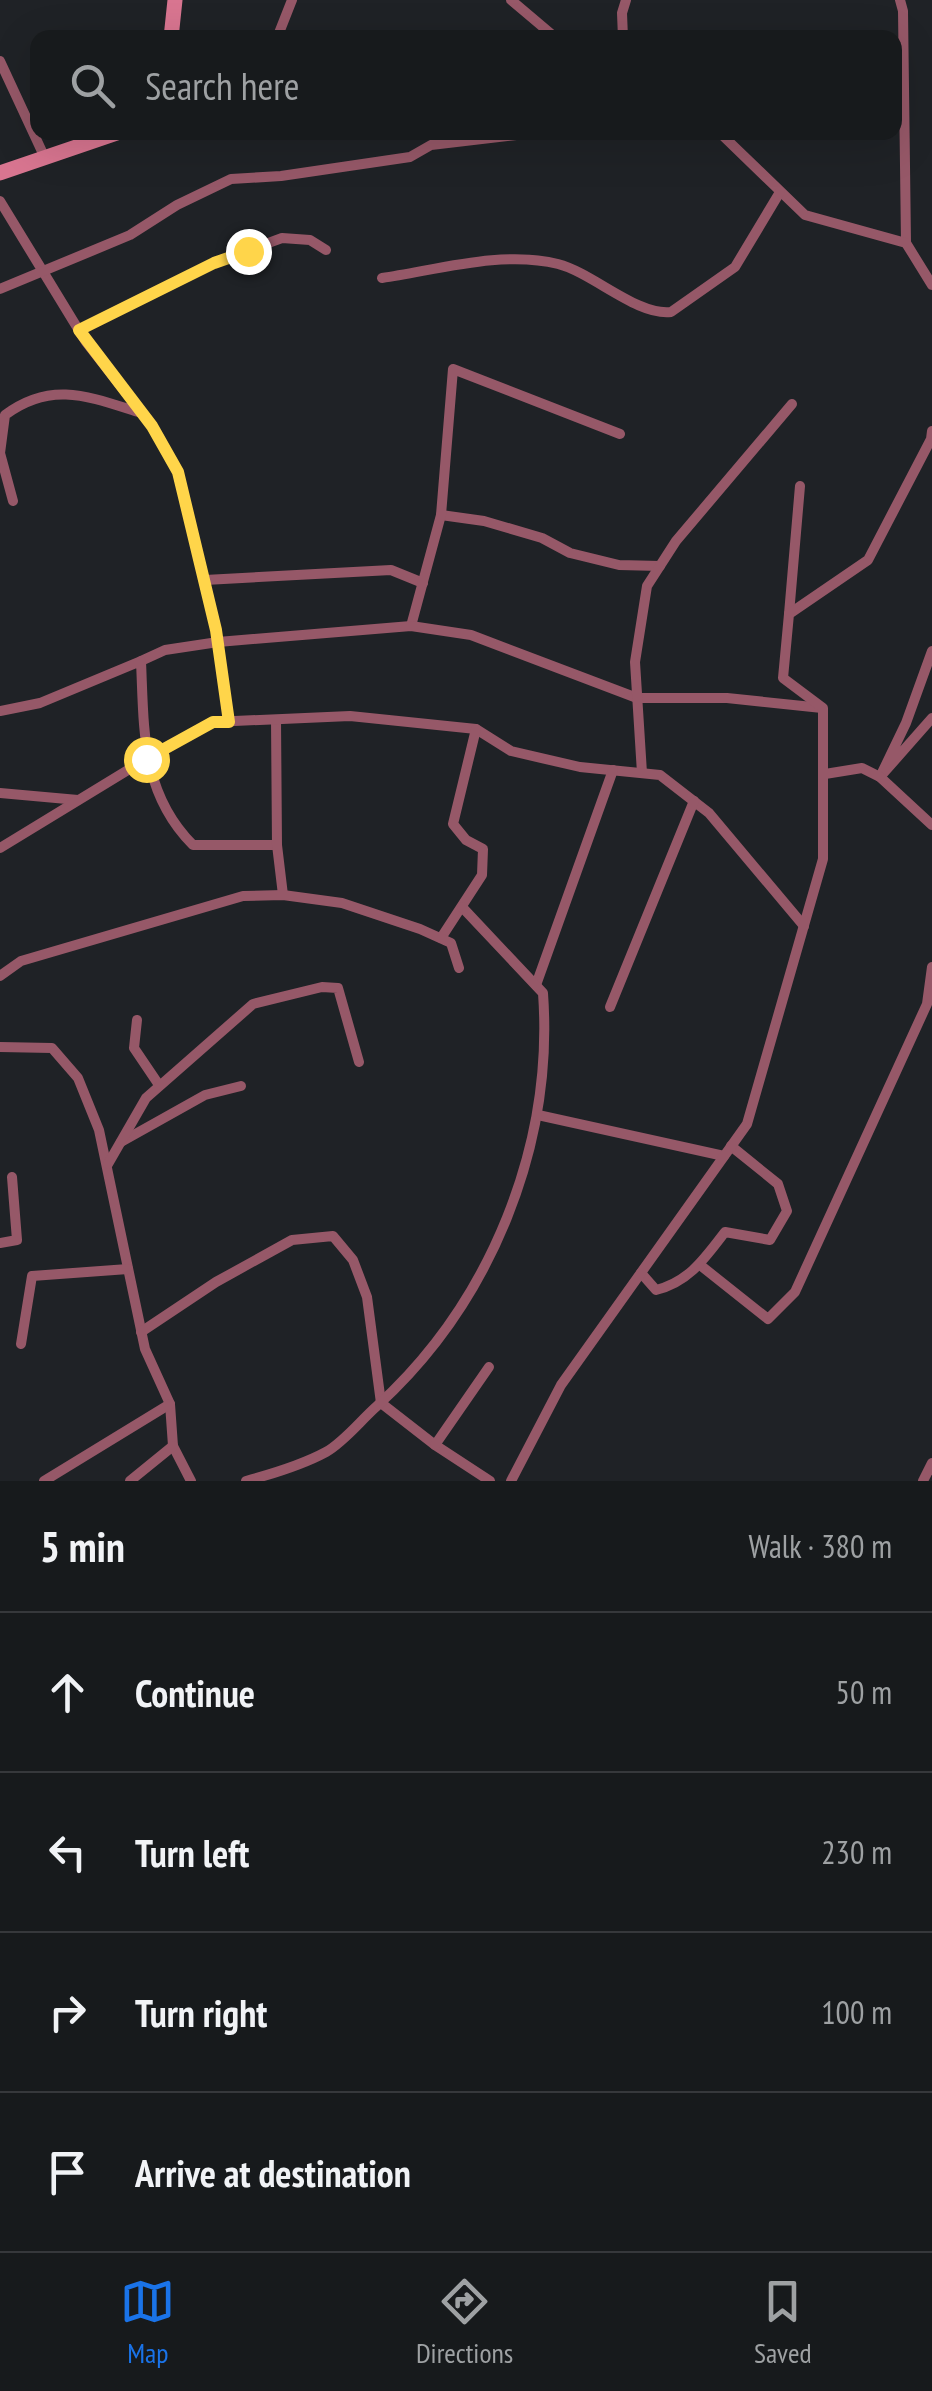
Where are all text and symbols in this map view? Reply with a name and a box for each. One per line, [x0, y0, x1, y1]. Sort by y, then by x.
search box [30, 30, 902, 140]
icon: search [65, 58, 120, 113]
text: Search here [145, 61, 299, 110]
route end [226, 229, 272, 275]
route start [124, 737, 170, 783]
text: 5 min [40, 1519, 125, 1574]
text: Walk · 380 m [748, 1525, 892, 1567]
icon: ahead [40, 1665, 95, 1720]
text: Continue [135, 1668, 255, 1717]
text: 50 m [836, 1671, 892, 1713]
icon: left [40, 1825, 95, 1880]
text: Turn left [135, 1828, 249, 1877]
text: 230 m [821, 1831, 892, 1873]
icon: right [40, 1985, 95, 2040]
text: Turn right [135, 1988, 267, 2037]
text: 100 m [821, 1991, 892, 2033]
icon: arrive [40, 2145, 95, 2200]
text: Arrive at destination [135, 2148, 411, 2197]
tab: Map [120, 2274, 175, 2371]
tab: Directions [416, 2274, 513, 2371]
tab: Saved [754, 2274, 812, 2371]

